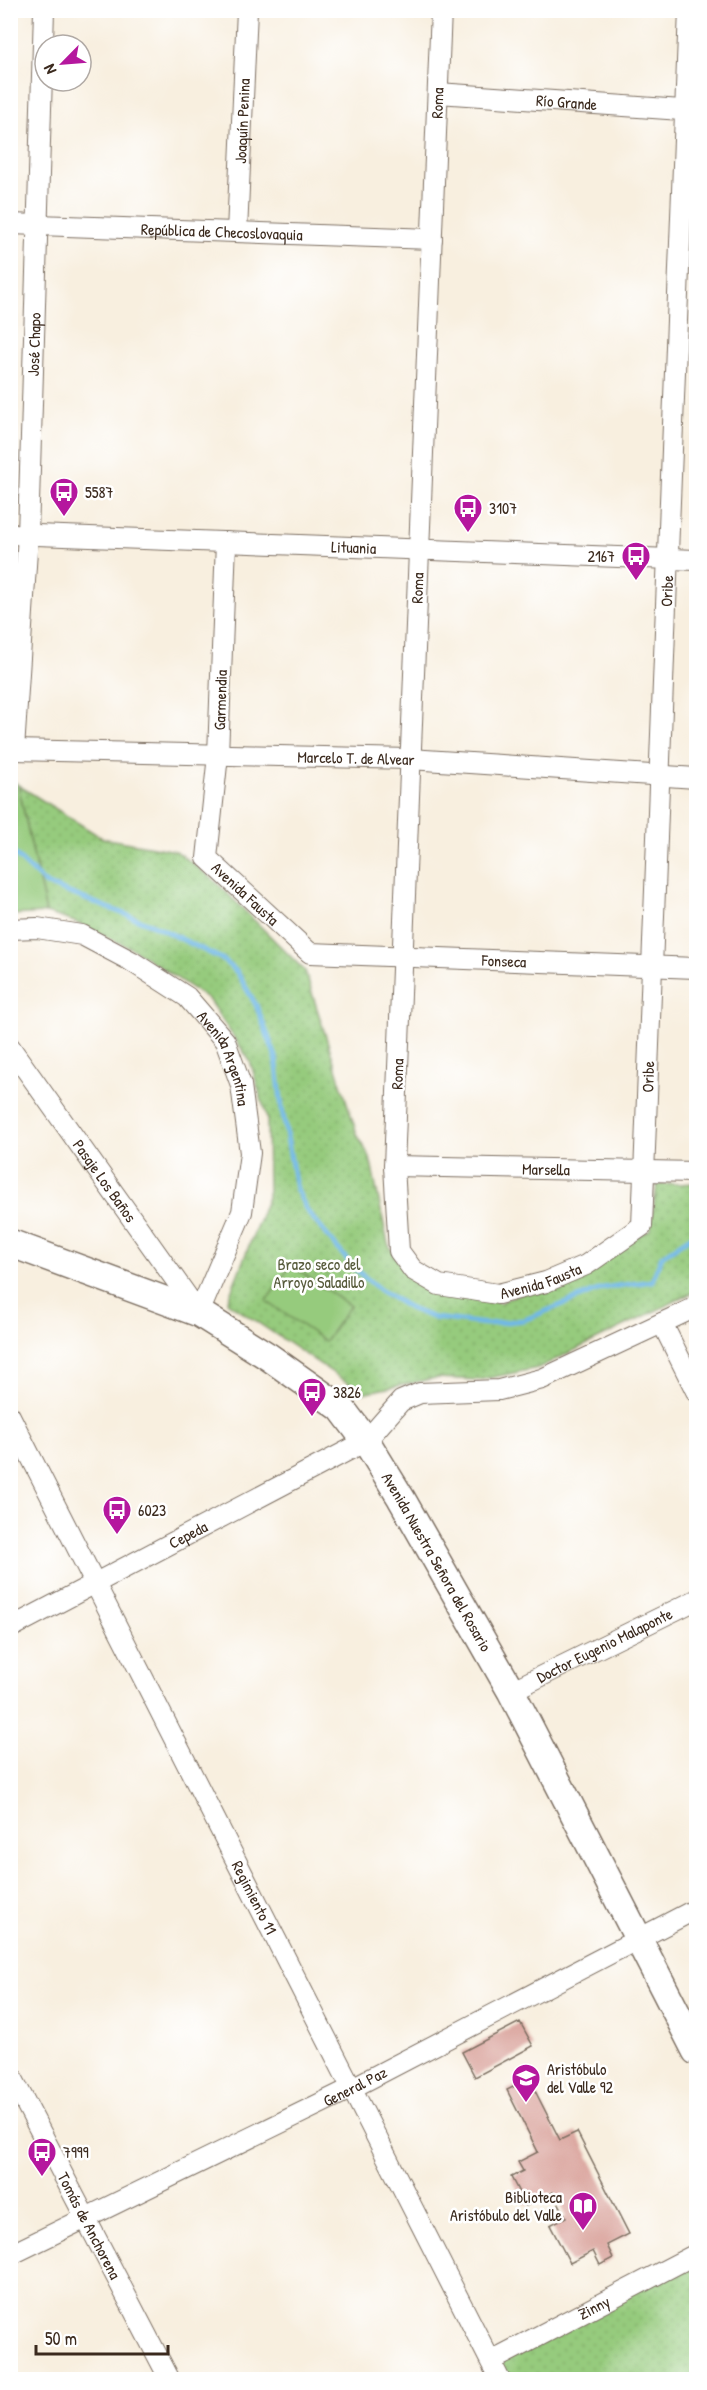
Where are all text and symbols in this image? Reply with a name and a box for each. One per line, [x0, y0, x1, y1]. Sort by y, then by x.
north arrow [33, 33, 93, 93]
text: N [37, 60, 61, 78]
street label: Joaquín Penina [229, 78, 255, 164]
street label: Roma [425, 87, 449, 119]
street label: Río Grande [535, 89, 599, 115]
street label: República de Checoslovaquia [141, 218, 303, 245]
street label: José Chapo [22, 312, 46, 377]
bus stop icon: 5587 [48, 476, 80, 518]
place label: 5587 [85, 481, 113, 503]
bus stop icon: 3107 [452, 492, 484, 534]
place label: 3107 [489, 497, 517, 519]
street label: Lituania [331, 535, 377, 559]
bus stop icon: 2167 [620, 540, 652, 582]
place label: 2167 [587, 545, 615, 567]
street label: Roma [405, 572, 429, 604]
street label: Oribe [655, 574, 678, 607]
street label: Garmendia [208, 669, 232, 731]
street label: Marcelo T. de Alvear [297, 745, 415, 770]
street label: Avenida Fausta [207, 857, 284, 930]
street label: Fonseca [480, 949, 527, 972]
street label: Avenida Argentina [192, 1006, 255, 1107]
street label: Roma [385, 1058, 409, 1090]
street label: Oribe [636, 1060, 659, 1093]
street label: Pasaje Los Baños [68, 1135, 142, 1227]
street label: Marsella [522, 1158, 570, 1180]
park label: Brazo seco del Arroyo Saladillo [274, 1253, 365, 1293]
street label: Avenida Fausta [498, 1257, 585, 1304]
bus stop icon: 3826 [296, 1376, 328, 1418]
place label: 3826 [333, 1381, 361, 1403]
street label: Avenida Nuestra Señora del Rosario [377, 1468, 497, 1656]
bus stop icon: 6023 [101, 1494, 133, 1536]
place label: 6023 [138, 1499, 166, 1521]
street label: Cepeda [165, 1515, 211, 1554]
street label: Doctor Eugenio Malaponte [533, 1602, 677, 1688]
street label: Regimiento 11 [227, 1857, 283, 1938]
place label: Aristóbulo del Valle 92 [547, 2058, 614, 2098]
street label: General Paz [319, 2061, 391, 2112]
school or university icon: Aristóbulo del Valle 92 [510, 2062, 542, 2104]
bus stop icon: 7999 [26, 2136, 58, 2178]
place label: 7999 [63, 2141, 89, 2163]
street label: Tomás de Anchorena [53, 2168, 126, 2283]
place label: Biblioteca Aristóbulo del Valle [450, 2186, 563, 2226]
library icon: Biblioteca Aristóbulo del Valle [567, 2190, 599, 2232]
street label: Zinny [574, 2290, 614, 2325]
scale bar [36, 2318, 168, 2356]
text: 50 m [45, 2326, 77, 2351]

